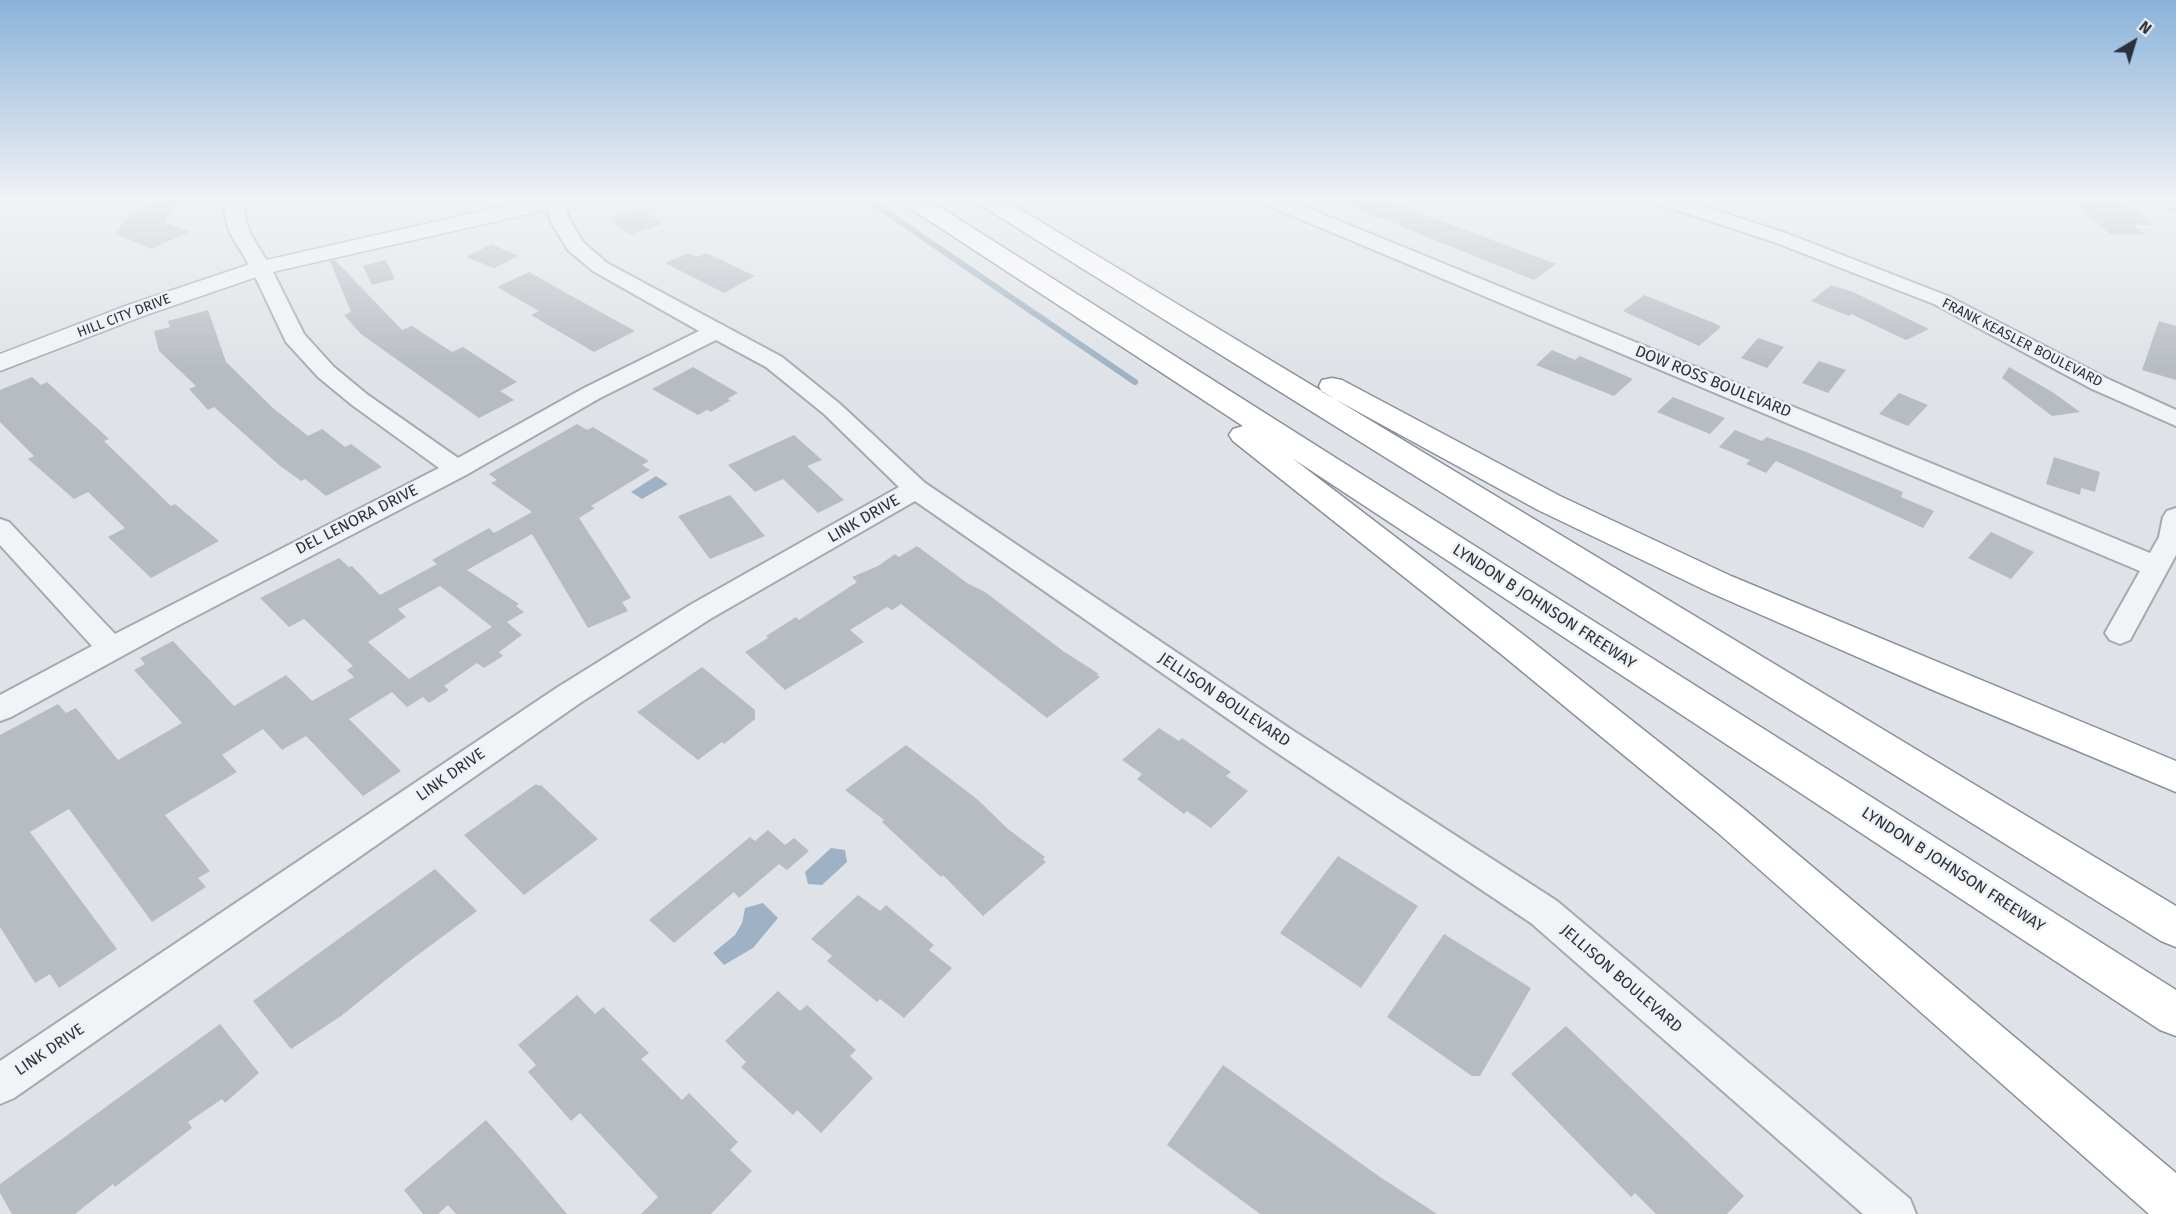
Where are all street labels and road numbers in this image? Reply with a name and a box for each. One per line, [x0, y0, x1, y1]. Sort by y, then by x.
street label: HILL CITY DRIVE [75, 290, 173, 342]
street label: FRANK KEASLER BOULEVARD [1939, 295, 2105, 391]
street label: DOW ROSS BOULEVARD [1632, 342, 1794, 422]
street label: DEL LENORA DRIVE [293, 481, 421, 559]
street label: LINK DRIVE [825, 491, 903, 547]
street label: LYNDON B JOHNSON FREEWAY [1449, 541, 1639, 673]
street label: JELLISON BOULEVARD [1154, 649, 1294, 751]
street label: LINK DRIVE [413, 744, 489, 806]
street label: LYNDON B JOHNSON FREEWAY [1858, 804, 2048, 936]
street label: JELLISON BOULEVARD [1556, 921, 1686, 1037]
street label: LINK DRIVE [12, 1020, 88, 1080]

